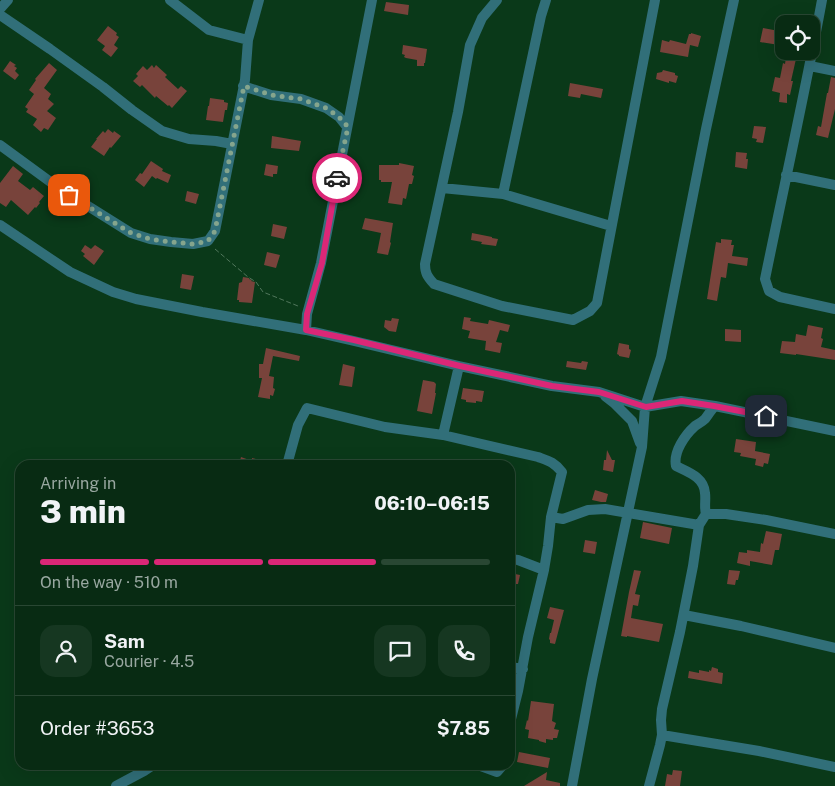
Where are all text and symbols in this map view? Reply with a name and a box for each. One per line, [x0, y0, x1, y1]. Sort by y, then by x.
map controls [775, 15, 820, 60]
button: locate [775, 15, 820, 60]
courier [312, 153, 362, 203]
icon: car [323, 164, 351, 192]
pin [48, 174, 90, 216]
icon: bag [55, 181, 83, 209]
pin [745, 395, 787, 437]
icon: home [752, 402, 780, 430]
text: Arriving in [40, 474, 116, 493]
text: 06:10–06:15 [374, 492, 490, 514]
text: 3 min [40, 493, 126, 530]
text: On the way · 510 m [40, 573, 178, 592]
button: person [40, 625, 92, 677]
button: chat [374, 625, 426, 677]
button: phone [438, 625, 490, 677]
text: Sam [104, 630, 145, 652]
text: Courier · 4.5 [104, 652, 194, 671]
text: Order #3653 [40, 717, 155, 739]
text: $7.85 [437, 717, 490, 739]

